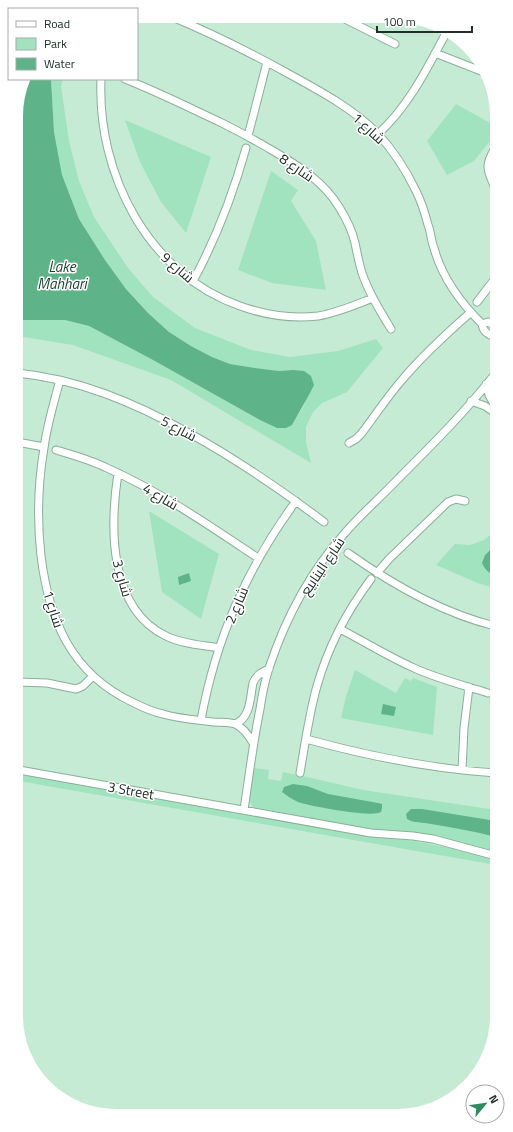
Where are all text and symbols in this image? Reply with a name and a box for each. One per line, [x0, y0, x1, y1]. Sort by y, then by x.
legend [8, 8, 138, 80]
scale bar [377, 8, 472, 34]
text: 100 m [383, 12, 416, 31]
text: Road [44, 14, 70, 33]
text: Park [44, 34, 67, 53]
text: Water [44, 54, 75, 73]
street label: شارع 1 [348, 107, 390, 149]
street label: شارع 8 [275, 148, 319, 186]
street label: شارع 9 [157, 247, 199, 287]
water label: Lake Mahhari [37, 255, 89, 295]
street label: شارع 5 [157, 410, 201, 446]
street label: شارع 4 [139, 477, 183, 515]
street label: شارع الينابيع [295, 532, 349, 600]
street label: شارع 3 [108, 557, 138, 599]
street label: شارع 2 [219, 583, 253, 627]
street label: شارع 1 [38, 588, 70, 630]
street label: 3 Street [106, 776, 156, 804]
north arrow [465, 1084, 505, 1124]
text: N [485, 1092, 503, 1106]

